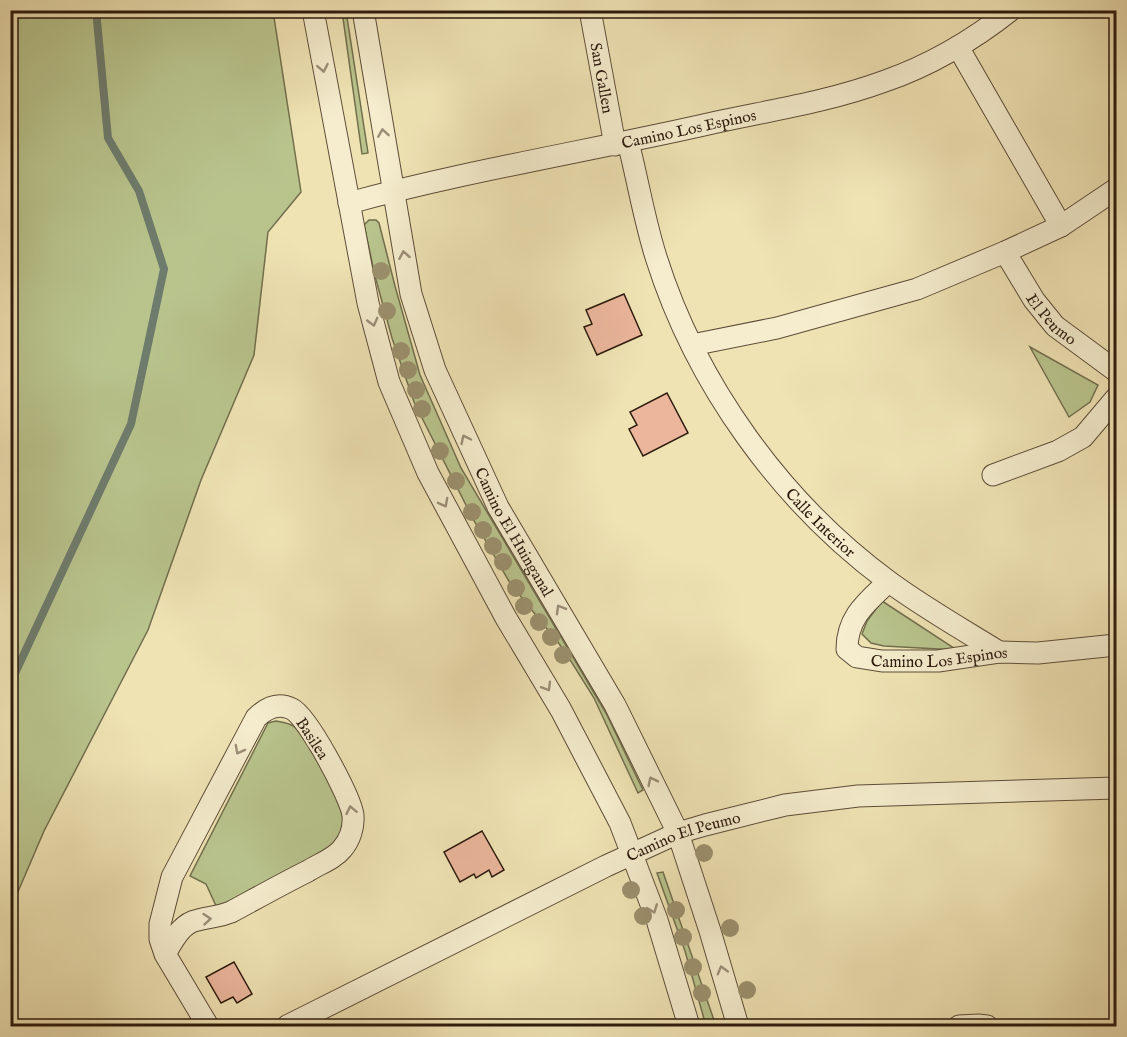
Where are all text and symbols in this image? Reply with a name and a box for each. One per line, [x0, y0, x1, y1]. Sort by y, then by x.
street label: San Gallen [584, 41, 617, 116]
one-way arrow [316, 63, 329, 73]
street label: Camino Los Espinos [620, 106, 759, 154]
one-way arrow [377, 129, 390, 139]
one-way arrow [398, 250, 411, 260]
street label: El Peumo [1020, 290, 1080, 351]
one-way arrow [366, 317, 379, 327]
one-way arrow [461, 435, 473, 446]
street label: Camino El Huinganal [469, 465, 557, 601]
street label: Calle Interior [780, 485, 859, 563]
one-way arrow [437, 497, 448, 508]
one-way arrow [556, 605, 567, 615]
street label: Camino Los Espinos [869, 644, 1008, 673]
one-way arrow [540, 680, 551, 691]
street label: Basilea [290, 714, 332, 764]
one-way arrow [235, 743, 246, 754]
one-way arrow [648, 776, 660, 787]
one-way arrow [345, 805, 358, 815]
street label: Camino El Peumo [624, 808, 743, 867]
one-way arrow [645, 903, 658, 914]
one-way arrow [203, 913, 212, 926]
one-way arrow [717, 965, 729, 976]

